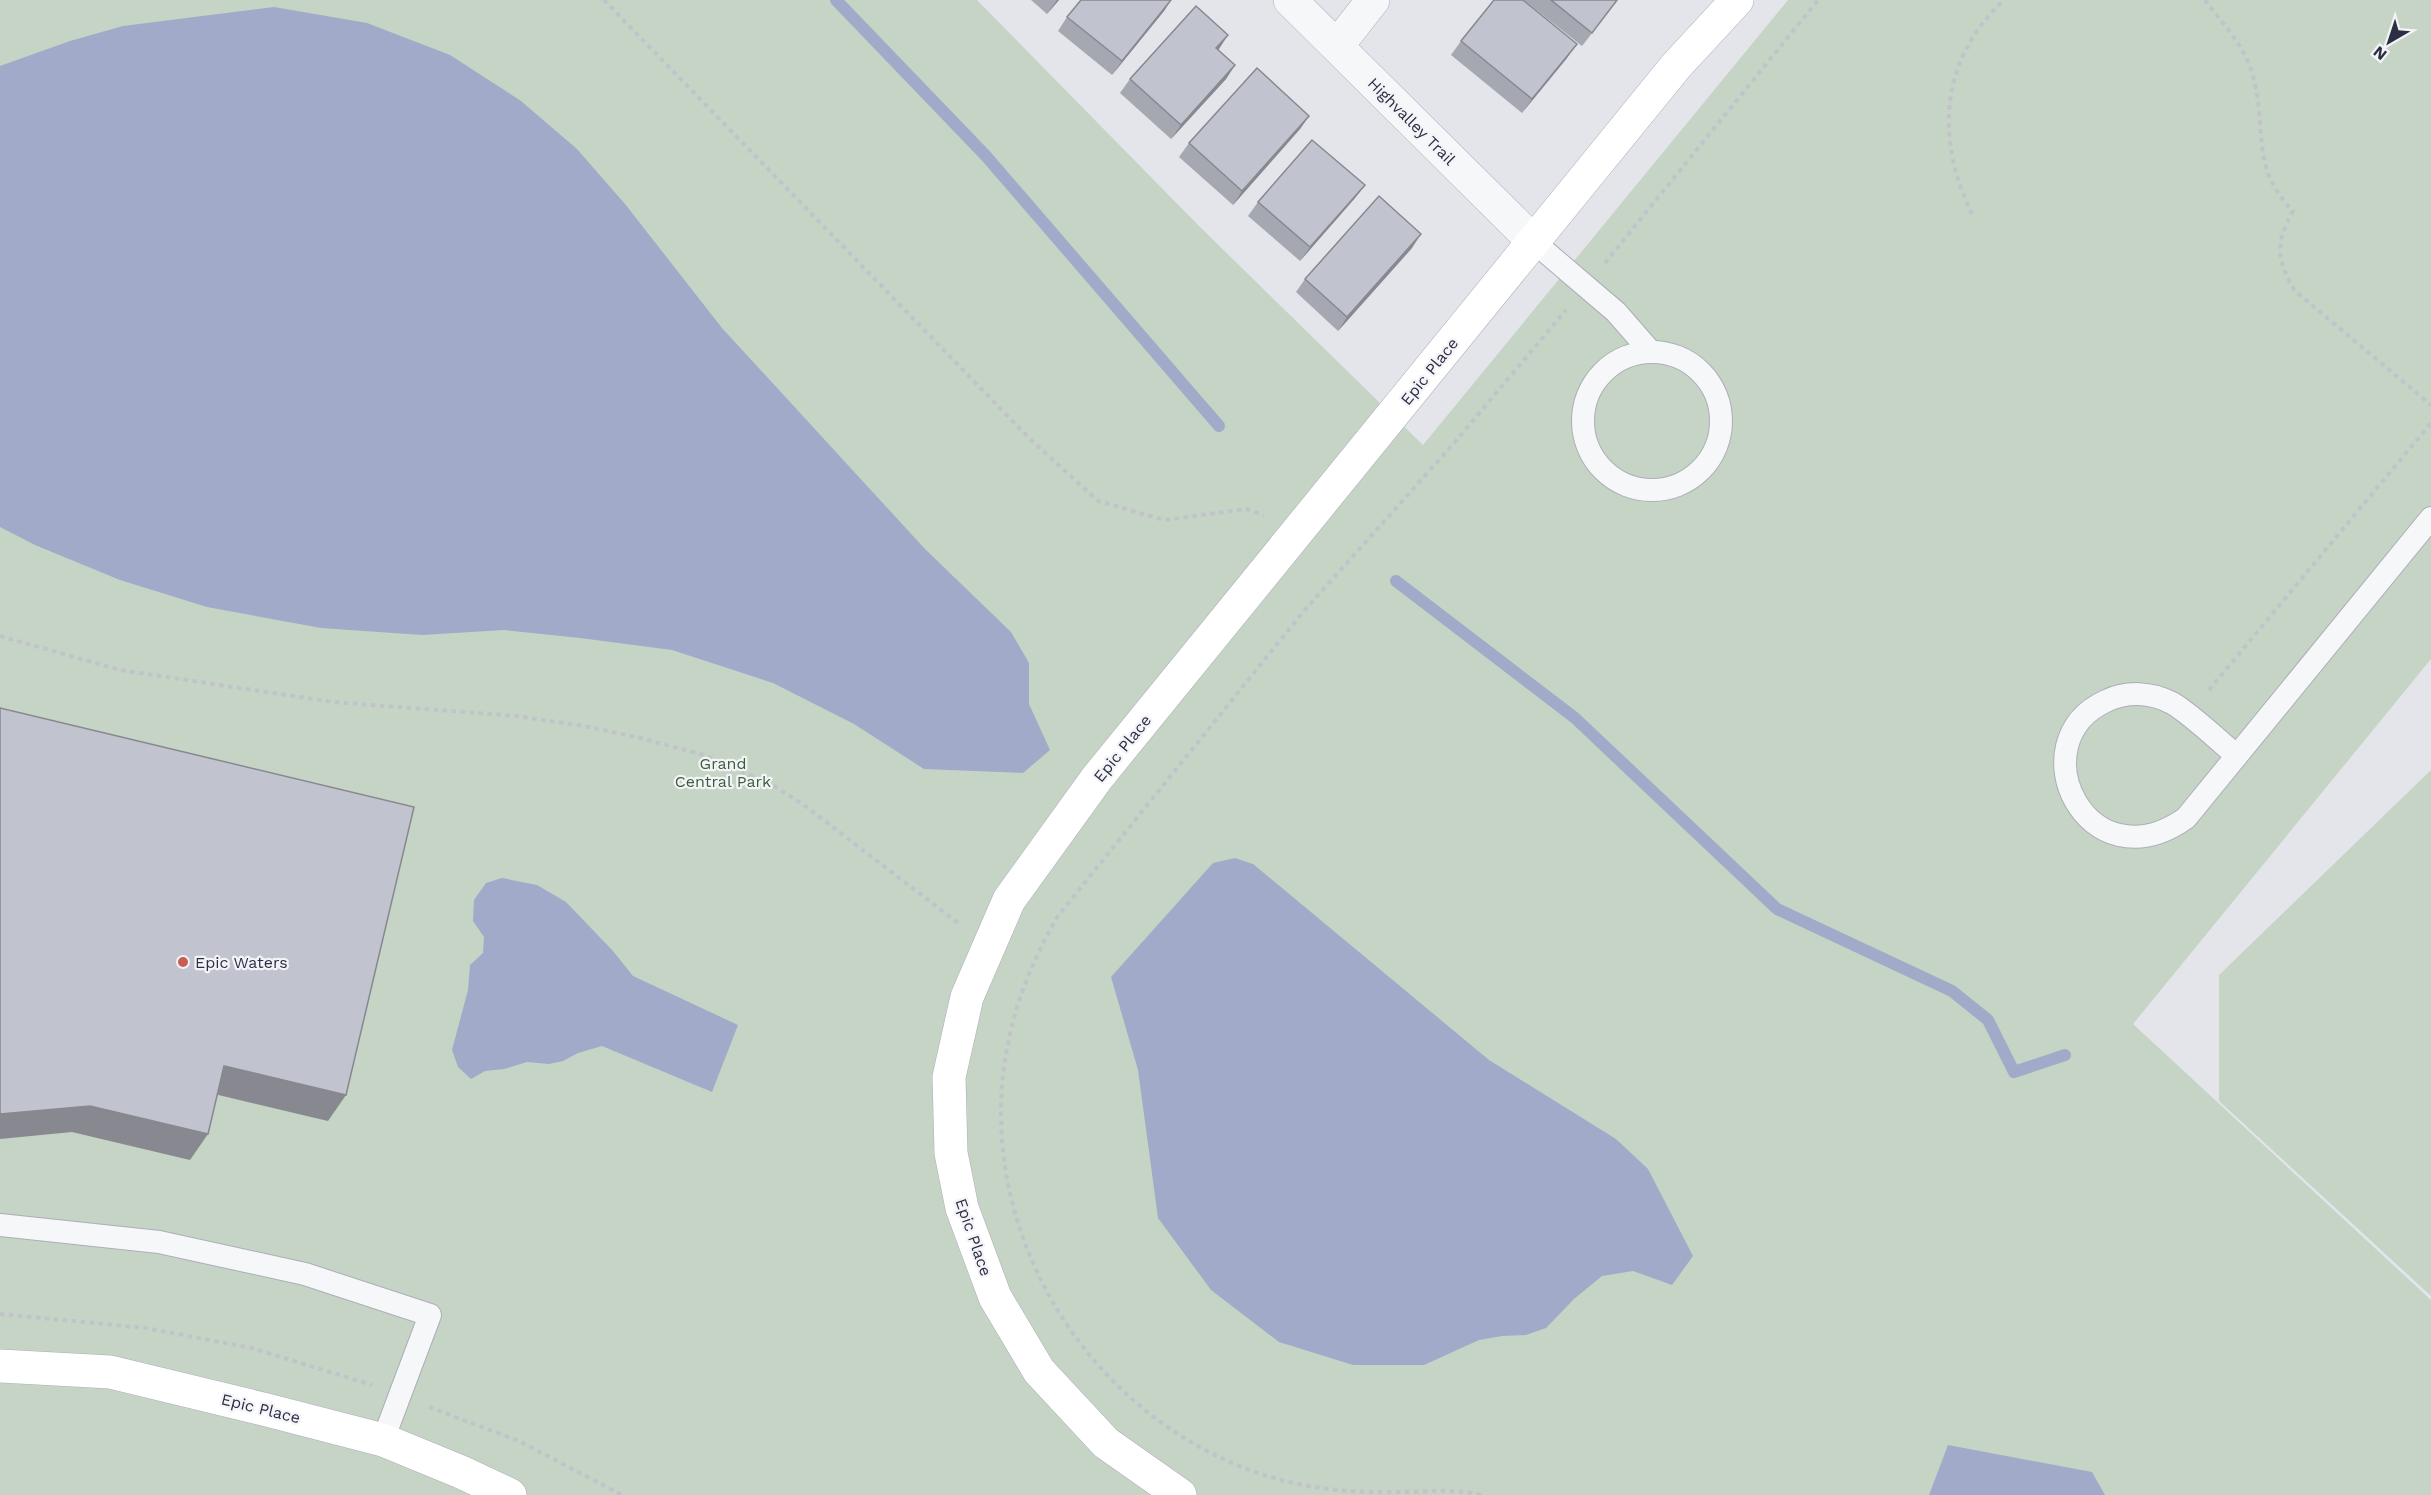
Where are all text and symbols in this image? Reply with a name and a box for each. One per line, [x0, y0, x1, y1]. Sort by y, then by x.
north arrow [2359, 12, 2419, 72]
text: N [2369, 42, 2390, 64]
street label: Highvalley Trail [1364, 74, 1459, 169]
street label: Epic Place [1397, 334, 1462, 409]
street label: Epic Place [1090, 711, 1155, 786]
park label: Grand Central Park [675, 754, 771, 791]
place label: Epic Waters [195, 953, 288, 972]
marker: Epic Waters [176, 955, 190, 969]
street label: Epic Place [951, 1196, 996, 1278]
street label: Epic Place [219, 1389, 302, 1427]

